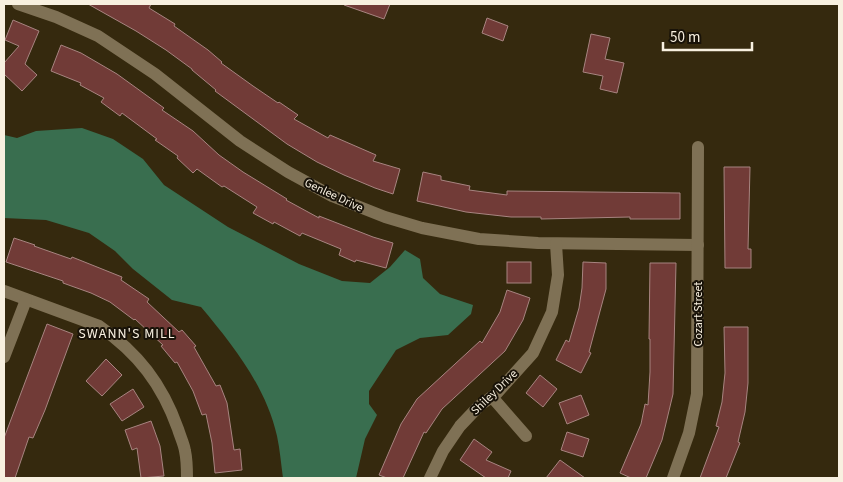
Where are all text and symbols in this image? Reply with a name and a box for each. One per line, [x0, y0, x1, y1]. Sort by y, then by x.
scale bar [663, 20, 752, 52]
text: 50 m [670, 27, 700, 48]
street label: Genlee Drive [302, 174, 366, 217]
street label: Cozart Street [690, 282, 707, 346]
district label: SWANN'S MILL [78, 324, 176, 344]
street label: Shiley Drive [467, 366, 521, 419]

